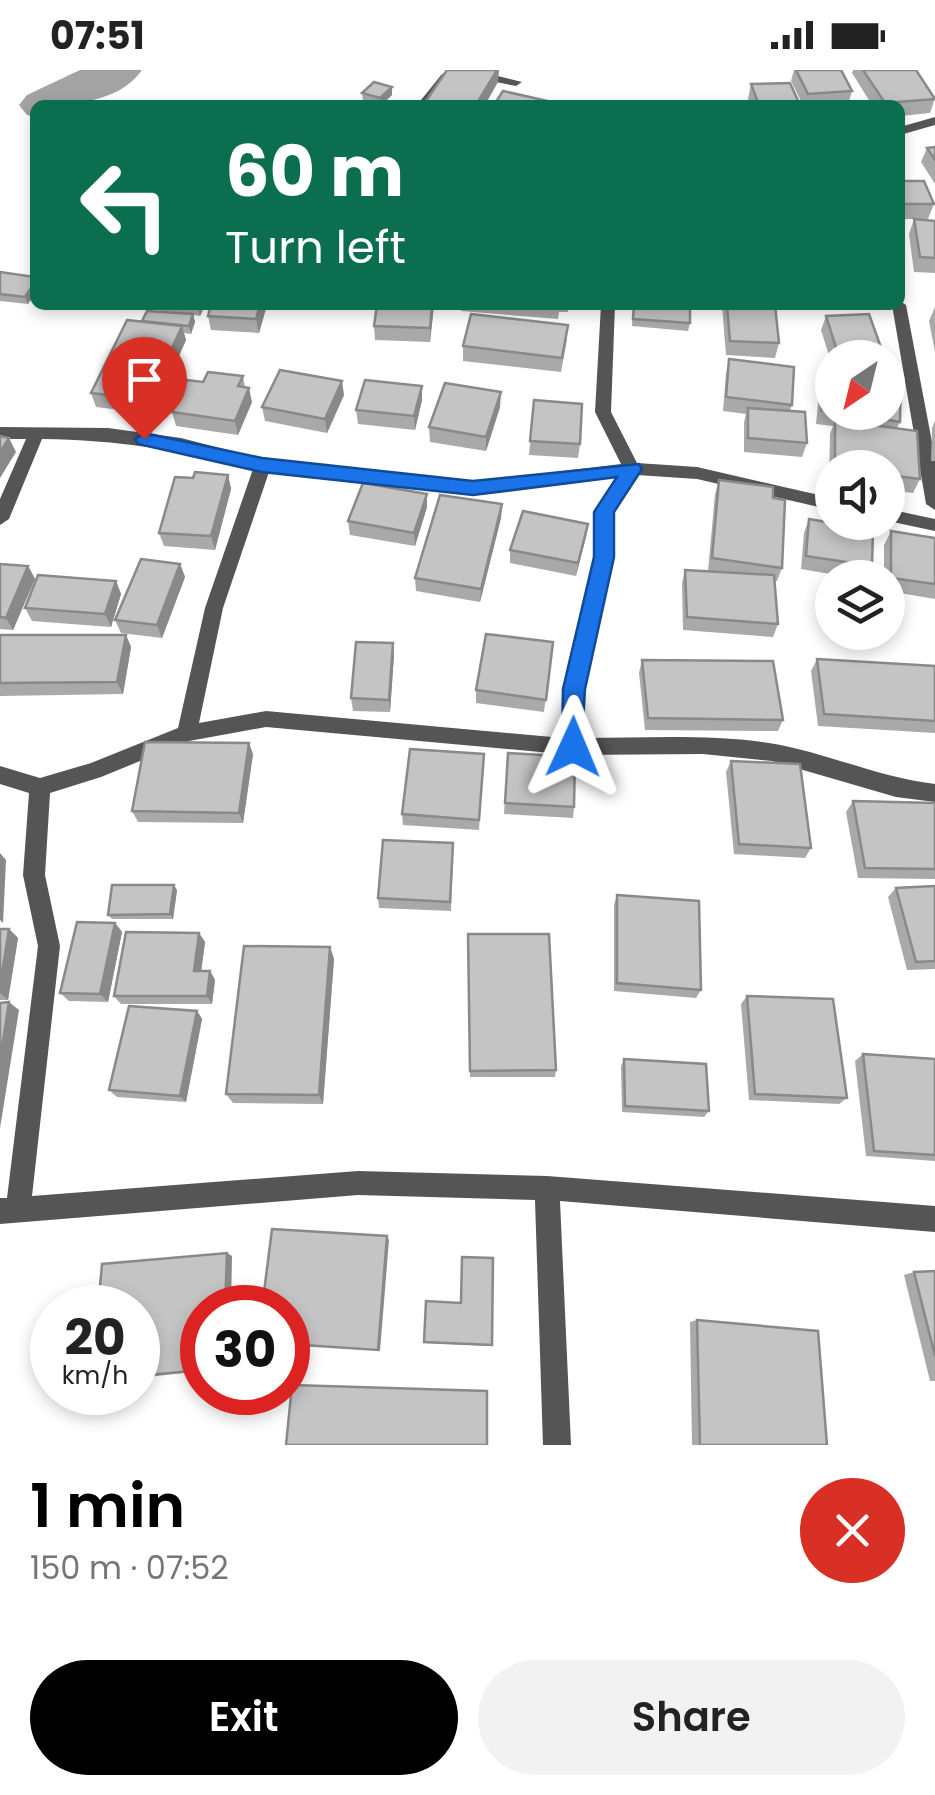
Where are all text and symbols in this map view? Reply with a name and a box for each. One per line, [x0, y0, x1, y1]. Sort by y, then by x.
text: 07:51 [50, 9, 145, 62]
text: 60 m [225, 122, 404, 221]
icon: left [60, 140, 190, 270]
text: Turn left [225, 216, 406, 279]
pin [102, 337, 187, 440]
north arrow [815, 340, 905, 430]
map controls [815, 340, 905, 650]
icon: arrive [117, 352, 172, 407]
button: sound [815, 450, 905, 540]
button: layers [815, 560, 905, 650]
position arrow [521, 695, 625, 799]
speed limit sign: 30 [180, 1285, 310, 1415]
text: 20 [64, 1302, 126, 1373]
text: km/h [62, 1358, 128, 1393]
text: 1 min [30, 1464, 185, 1548]
button: close [800, 1478, 905, 1583]
text: 150 m · 07:52 [30, 1545, 229, 1590]
button: Exit [30, 1660, 458, 1775]
button: Share [478, 1660, 905, 1775]

